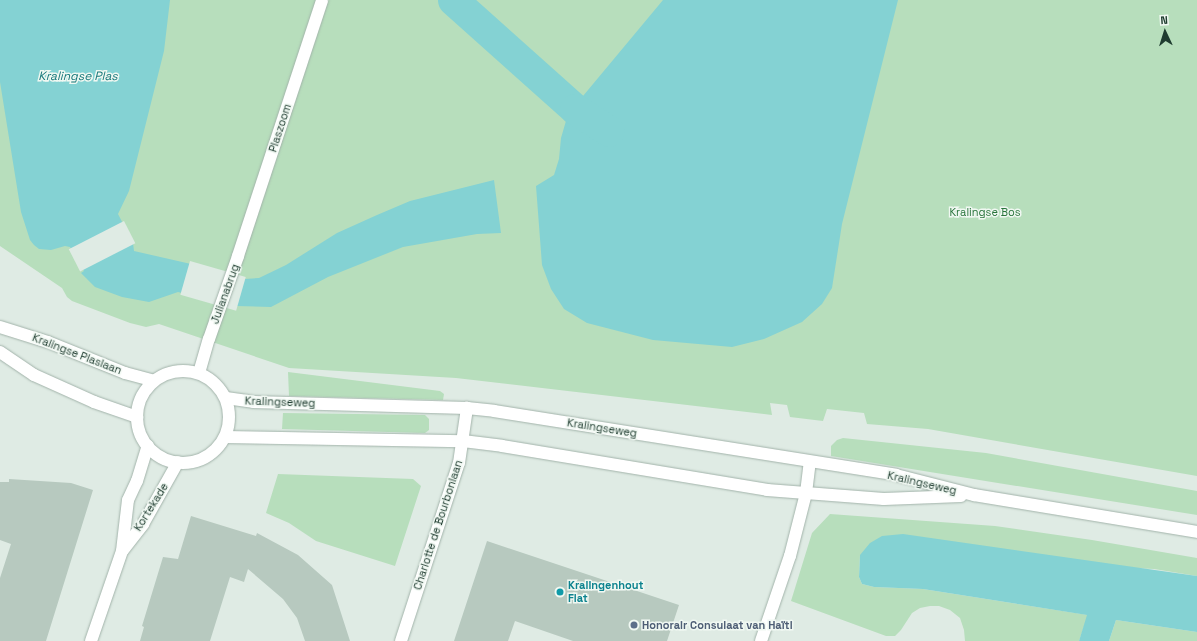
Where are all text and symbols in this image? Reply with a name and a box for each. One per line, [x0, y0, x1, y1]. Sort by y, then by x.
north arrow [1145, 12, 1185, 52]
text: N [1160, 13, 1168, 27]
water label: Kralingse Plas [38, 70, 118, 84]
street label: Plaszoom [266, 102, 294, 154]
park label: Kralingse Bos [949, 205, 1021, 219]
street label: Julianabrug [208, 262, 242, 326]
street label: Kralingse Plaslaan [30, 331, 124, 377]
street label: Kralingseweg [244, 394, 316, 410]
street label: Kralingseweg [566, 416, 638, 440]
street label: Charlotte de Bourbonlaan [411, 458, 465, 592]
street label: Kralingseweg [886, 469, 958, 497]
street label: Kortekade [131, 480, 171, 534]
place label: Kralingenhout Flat [568, 579, 644, 605]
marker: Kralingenhout Flat [555, 587, 565, 597]
place label: Honorair Consulaat van Haïti [642, 618, 793, 632]
marker: Honorair Consulaat van Haïti [629, 620, 639, 630]

